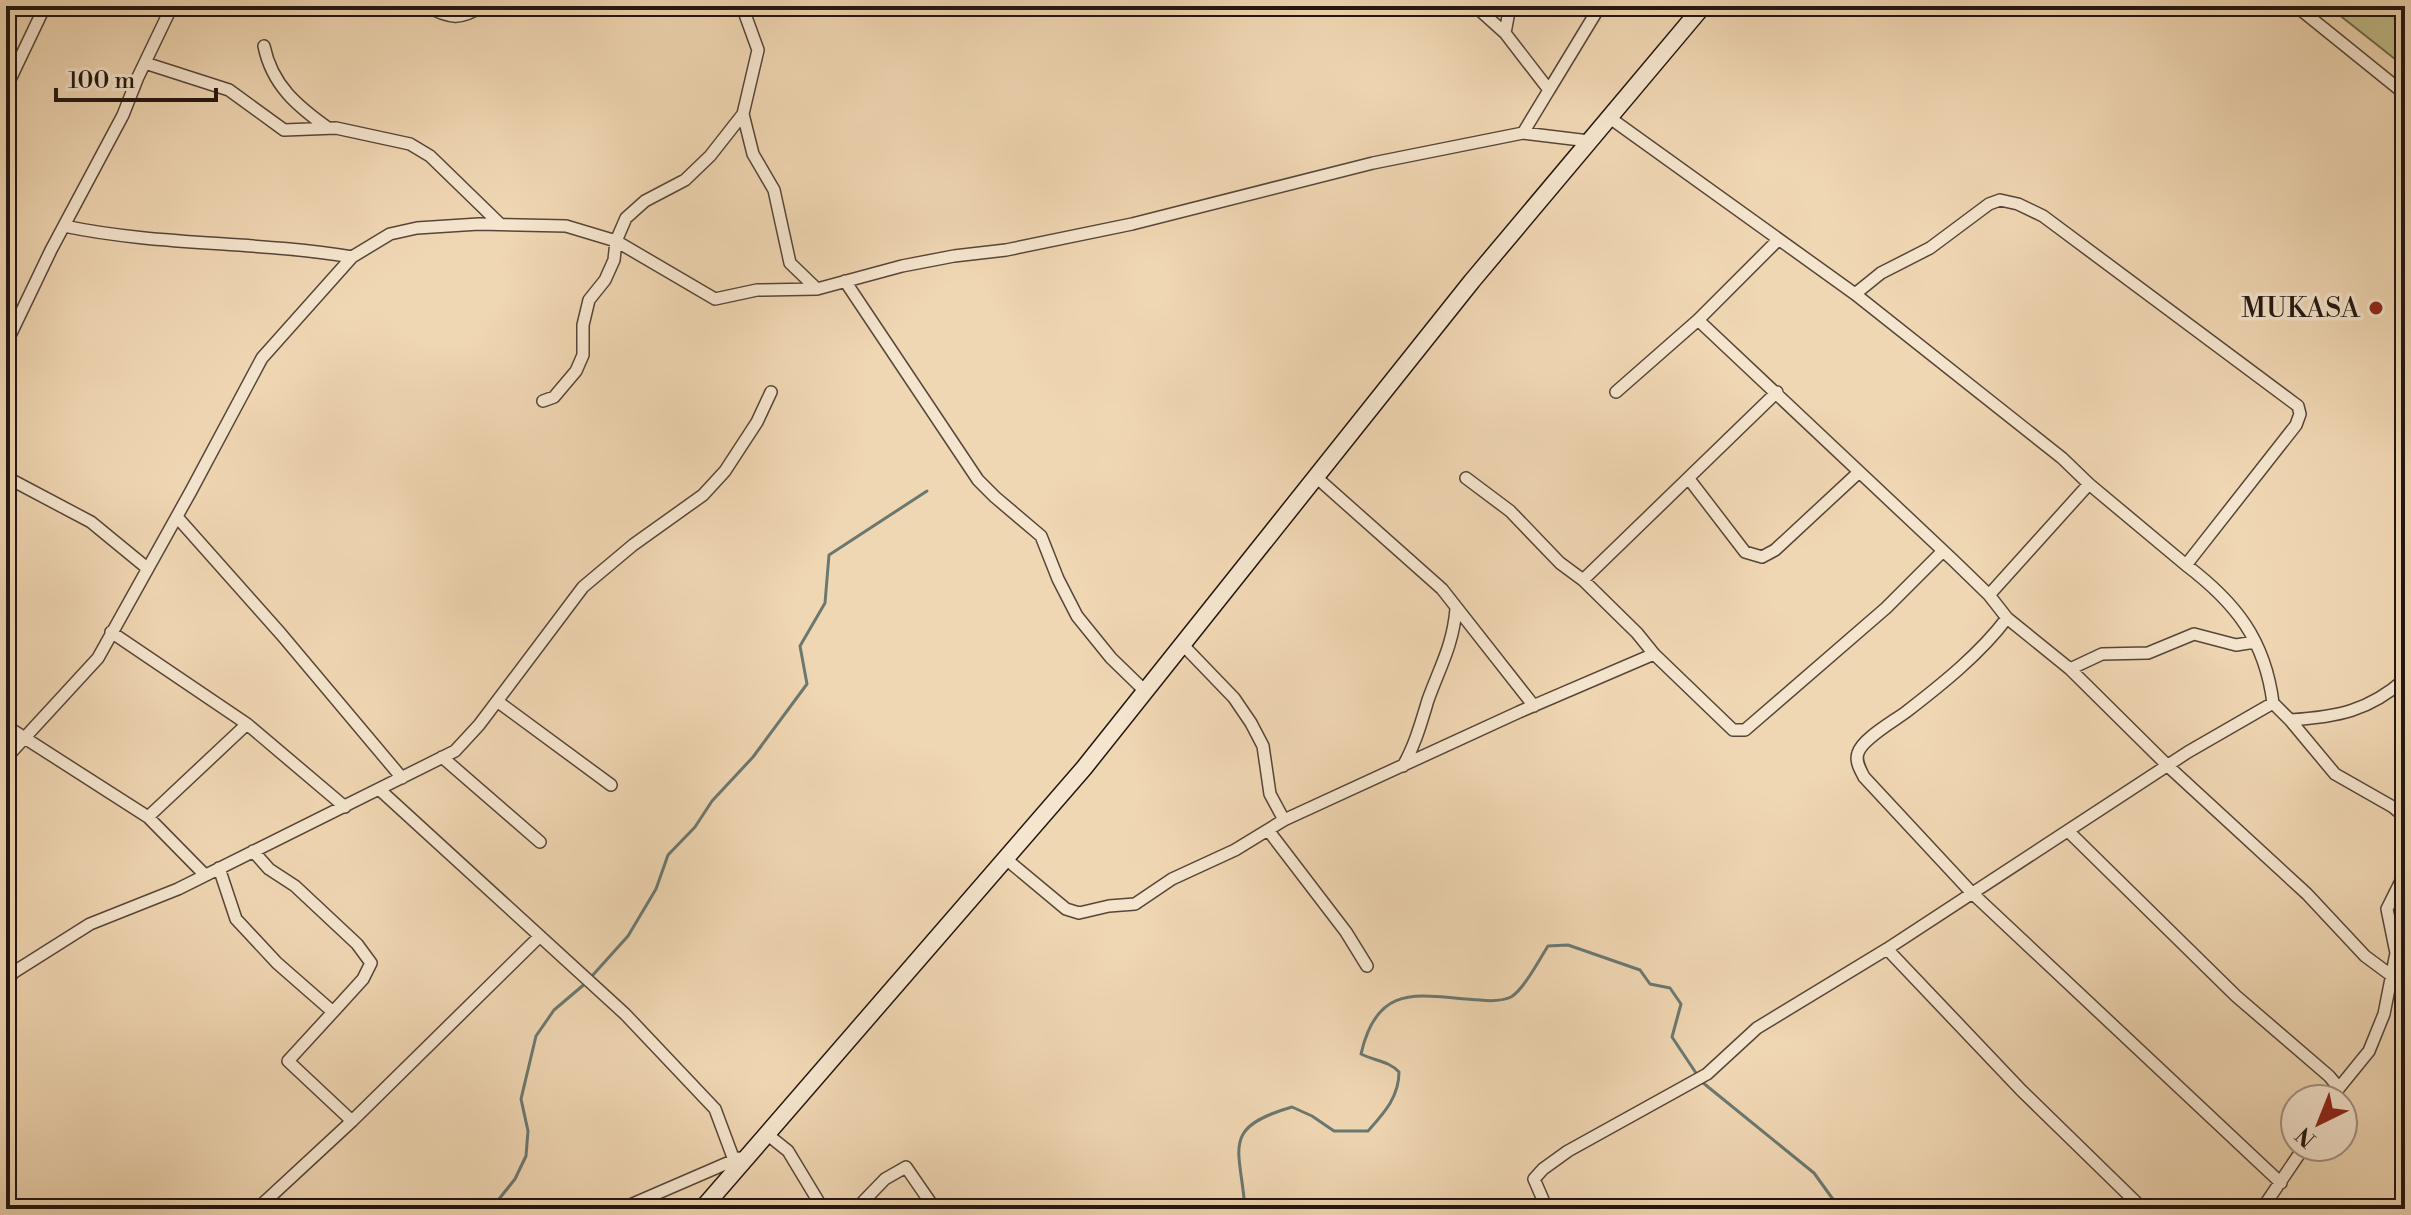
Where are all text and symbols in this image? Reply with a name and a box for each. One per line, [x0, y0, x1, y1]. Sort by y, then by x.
scale bar [56, 52, 216, 102]
text: 100 m [68, 66, 135, 96]
place label: MUKASA [2241, 291, 2361, 326]
marker: MUKASA [2367, 299, 2385, 317]
north arrow [2279, 1083, 2359, 1163]
text: N [2290, 1120, 2322, 1152]

